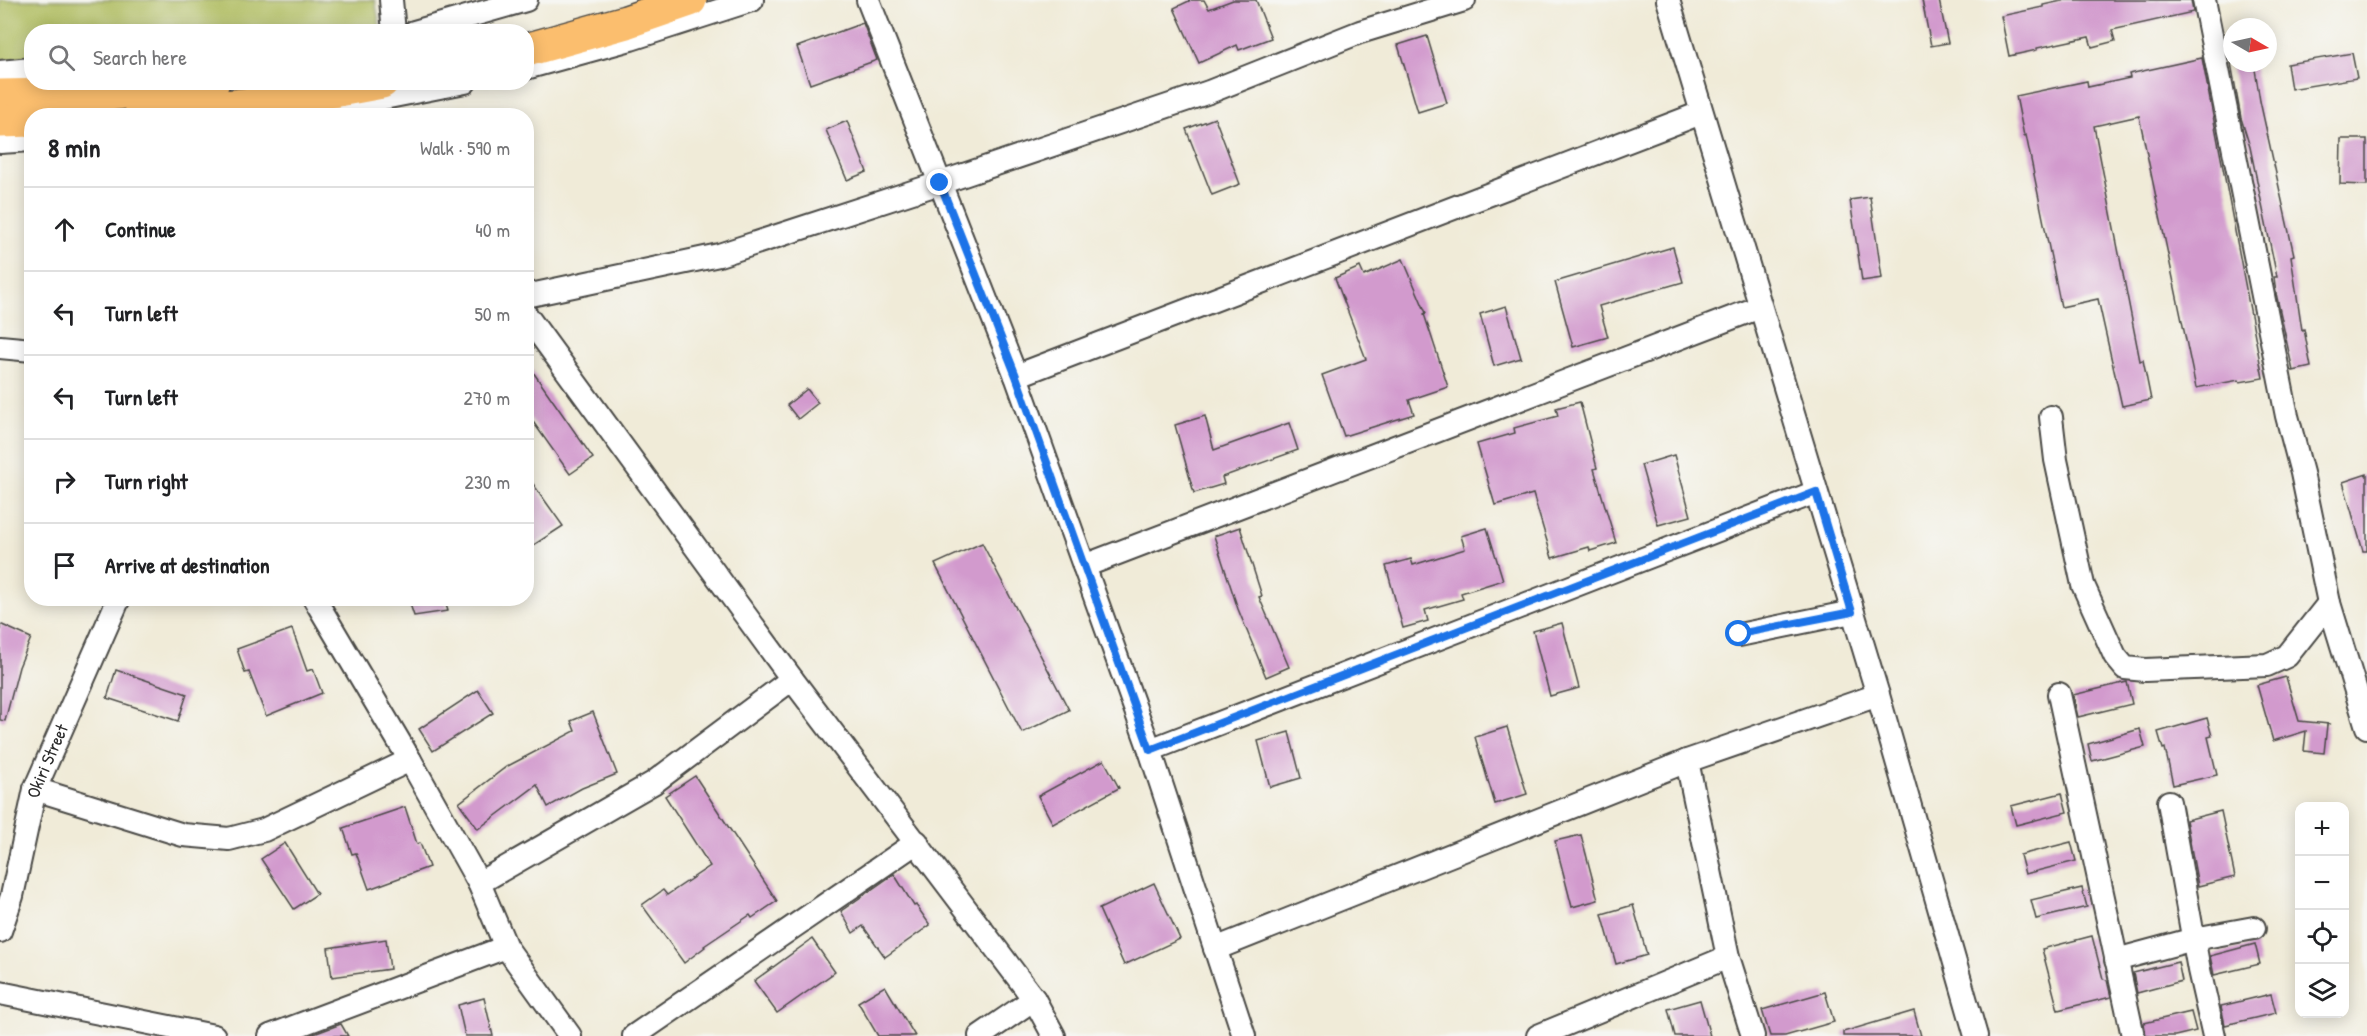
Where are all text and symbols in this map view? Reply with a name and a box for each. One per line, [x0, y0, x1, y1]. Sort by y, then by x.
north arrow [2223, 18, 2277, 72]
search box [24, 24, 534, 90]
icon: search [45, 41, 78, 74]
text: Search here [93, 42, 187, 72]
text: 8 min [48, 130, 101, 165]
text: Walk · 590 m [420, 134, 510, 161]
route end [926, 169, 952, 195]
icon: ahead [48, 213, 81, 246]
text: Continue [105, 214, 176, 244]
text: 40 m [475, 216, 510, 243]
icon: left [48, 297, 81, 330]
text: Turn left [105, 298, 178, 328]
text: 50 m [474, 300, 510, 327]
icon: left [48, 381, 81, 414]
text: Turn left [105, 382, 178, 412]
text: 270 m [464, 384, 510, 411]
icon: right [48, 465, 81, 498]
text: Turn right [105, 466, 188, 496]
text: 230 m [465, 468, 510, 495]
icon: arrive [48, 549, 81, 582]
text: Arrive at destination [105, 550, 270, 580]
route start [1725, 620, 1751, 646]
street label: Okiri Street [20, 719, 74, 800]
map controls [2295, 802, 2349, 1018]
button: + [2295, 802, 2349, 856]
button: − [2295, 856, 2349, 910]
button: locate [2295, 910, 2349, 964]
button: layers [2295, 964, 2349, 1018]

